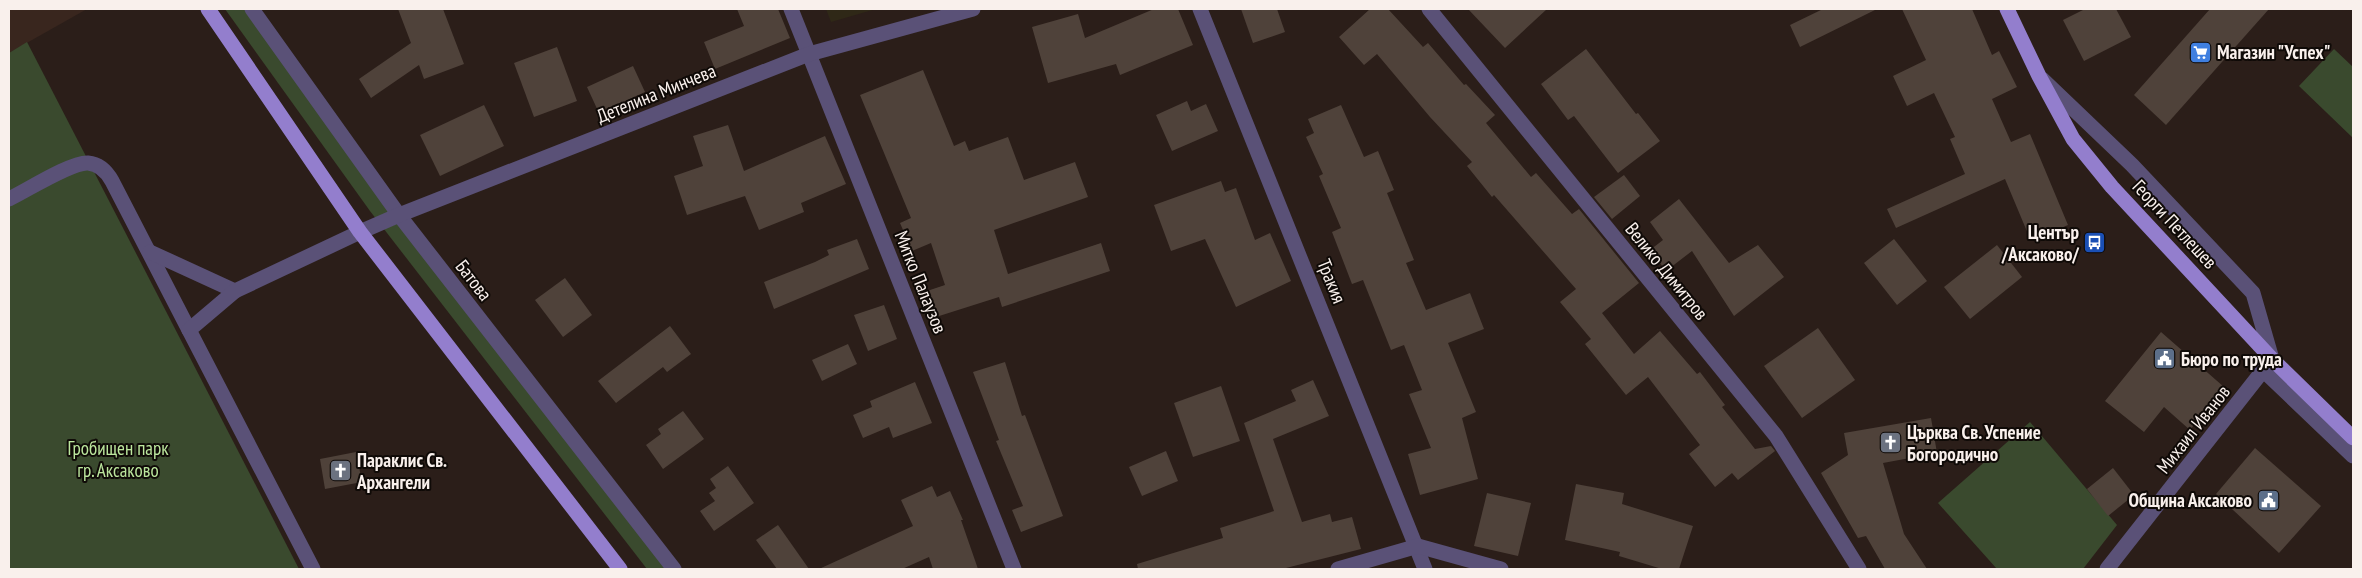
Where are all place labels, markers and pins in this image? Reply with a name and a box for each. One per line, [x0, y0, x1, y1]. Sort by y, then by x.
supermarket icon: Магазин "Успех" [2189, 40, 2213, 64]
place label: Магазин "Успех" [2217, 40, 2330, 64]
place label: Център /Аксаково/ [2001, 220, 2079, 266]
bus stop icon: Център /Аксаково/ [2083, 231, 2107, 255]
public building icon: Бюро по труда [2153, 347, 2177, 371]
place label: Бюро по труда [2181, 347, 2282, 371]
place label: Църква Св. Успение Богородично [1907, 420, 2041, 466]
church icon: Църква Св. Успение Богородично [1879, 431, 1903, 455]
place label: Параклис Св. Архангели [356, 448, 447, 494]
church icon: Параклис Св. Архангели [329, 459, 353, 483]
place label: Община Аксаково [2129, 488, 2252, 512]
public building icon: Община Аксаково [2256, 488, 2280, 512]

